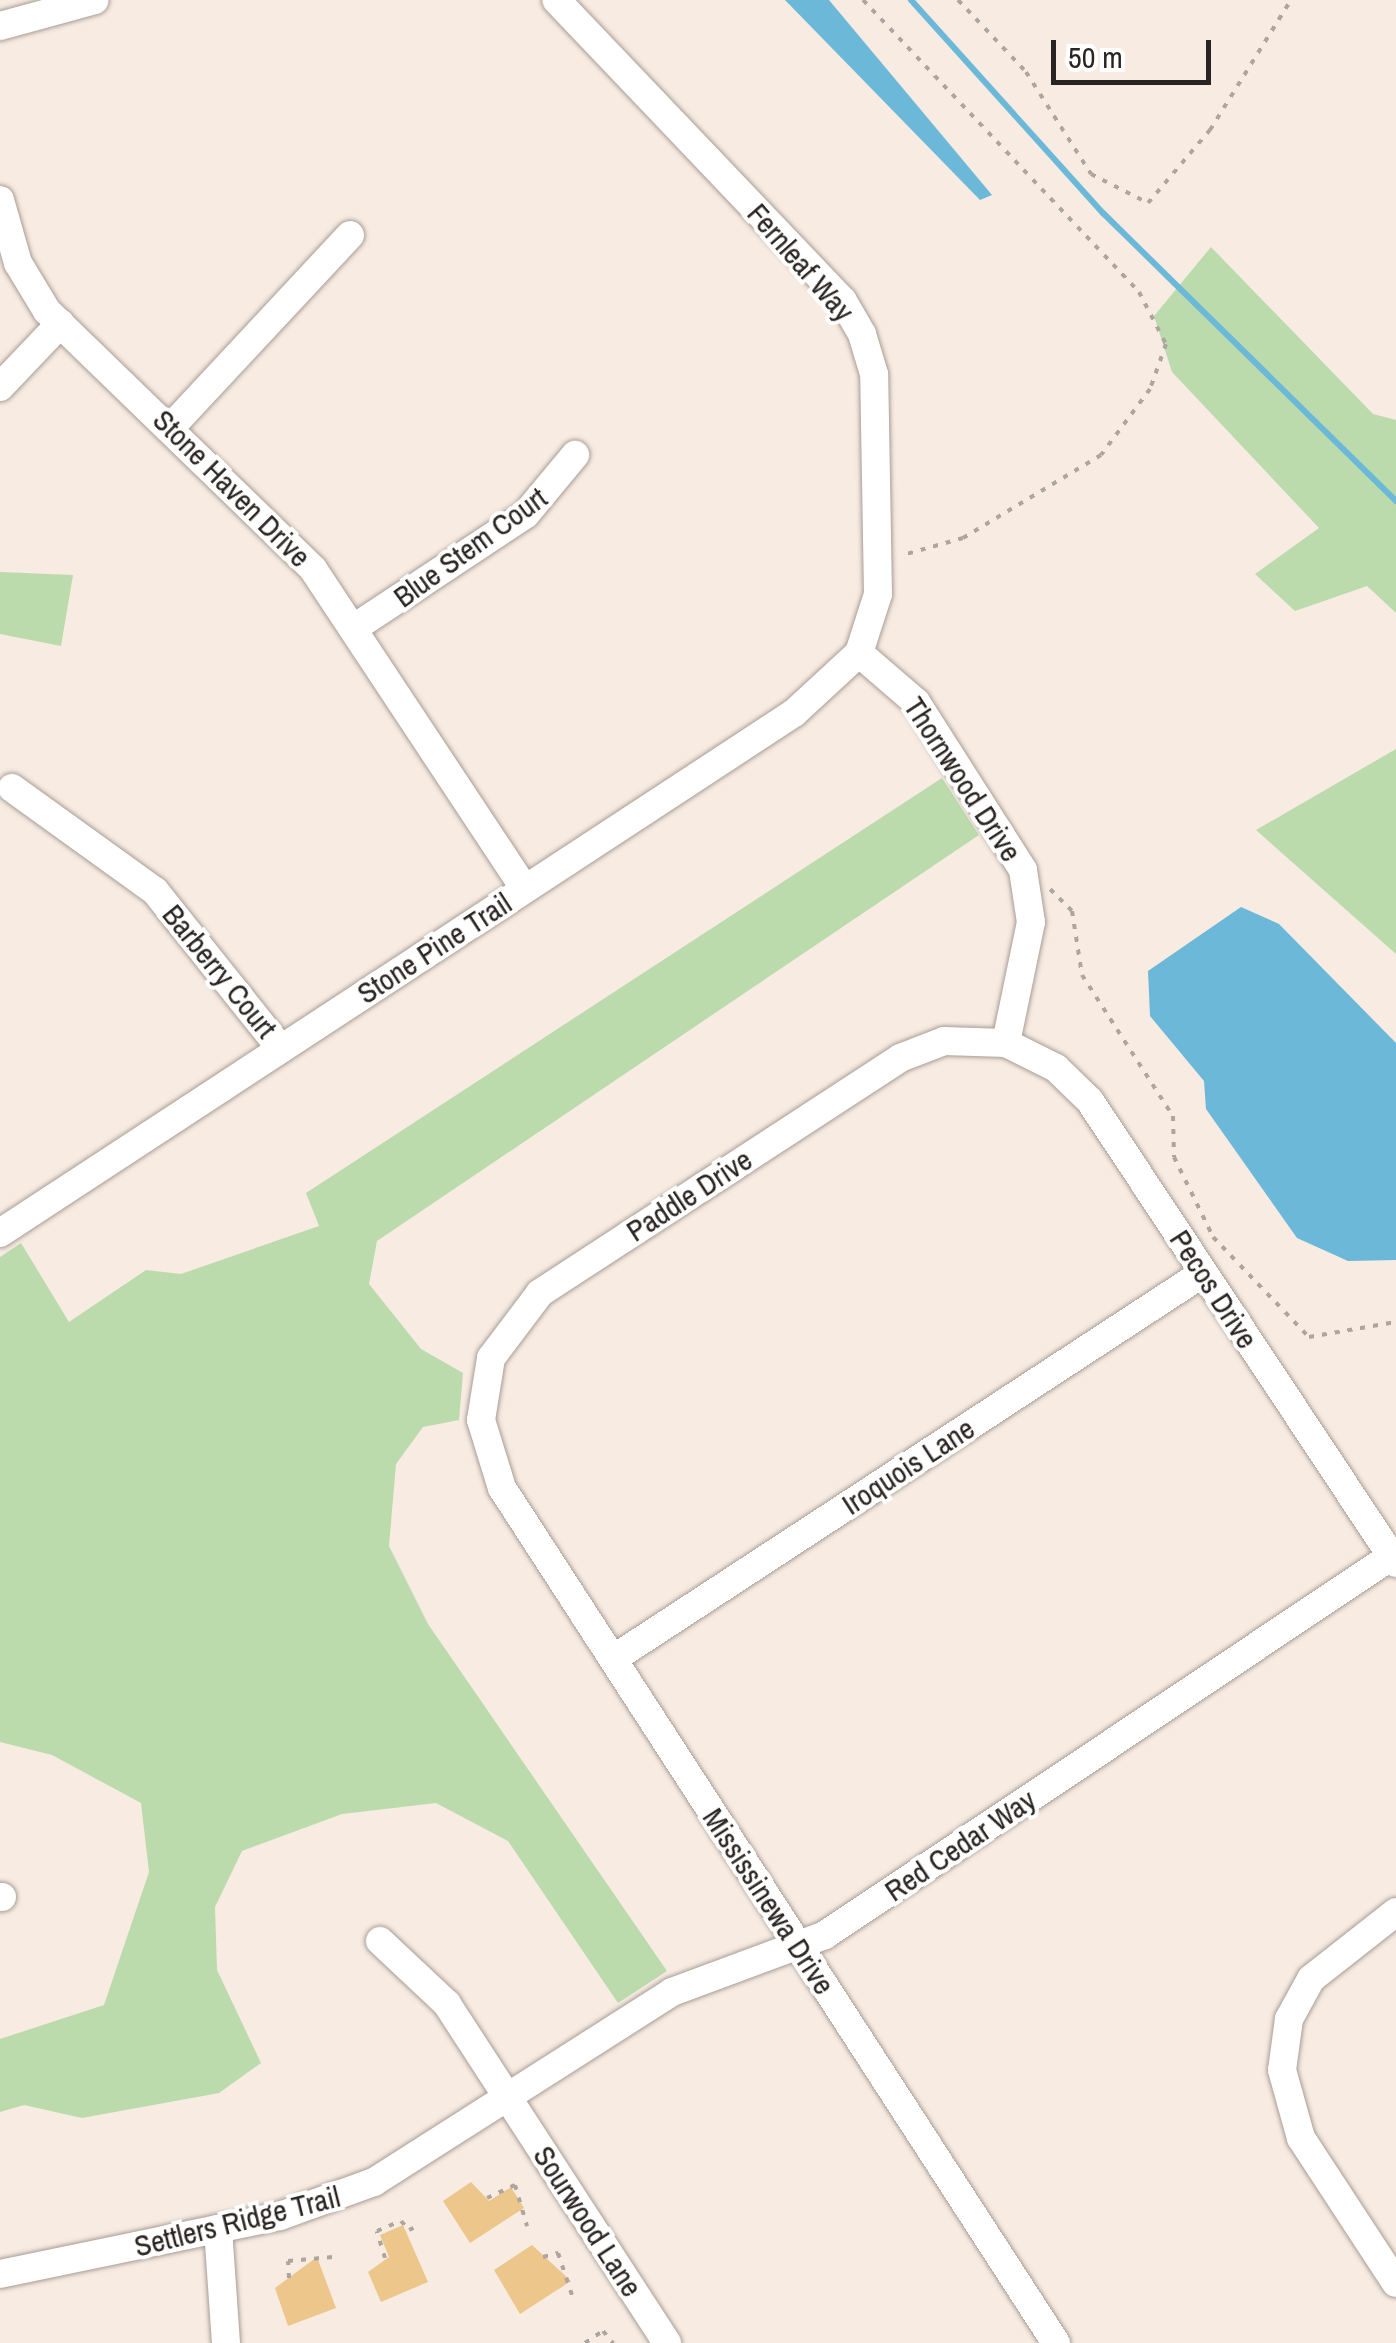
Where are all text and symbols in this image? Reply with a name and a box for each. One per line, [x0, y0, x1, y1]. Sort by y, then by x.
scale bar [1056, 20, 1216, 82]
text: 50 m [1068, 37, 1123, 77]
street label: Fernleaf Way [740, 196, 862, 328]
street label: Stone Haven Drive [146, 402, 318, 574]
street label: Blue Stem Court [386, 479, 554, 615]
street label: Thornwood Drive [897, 690, 1029, 868]
street label: Stone Pine Trail [350, 885, 518, 1011]
street label: Barberry Court [155, 897, 285, 1045]
street label: Paddle Drive [620, 1141, 758, 1249]
street label: Pecos Drive [1162, 1223, 1266, 1355]
street label: Iroquois Lane [835, 1410, 981, 1522]
street label: Red Cedar Way [878, 1781, 1042, 1909]
street label: Mississinewa Drive [695, 1801, 843, 2001]
street label: Sourwood Lane [526, 2139, 650, 2303]
street label: Settlers Ridge Trail [130, 2178, 344, 2264]

